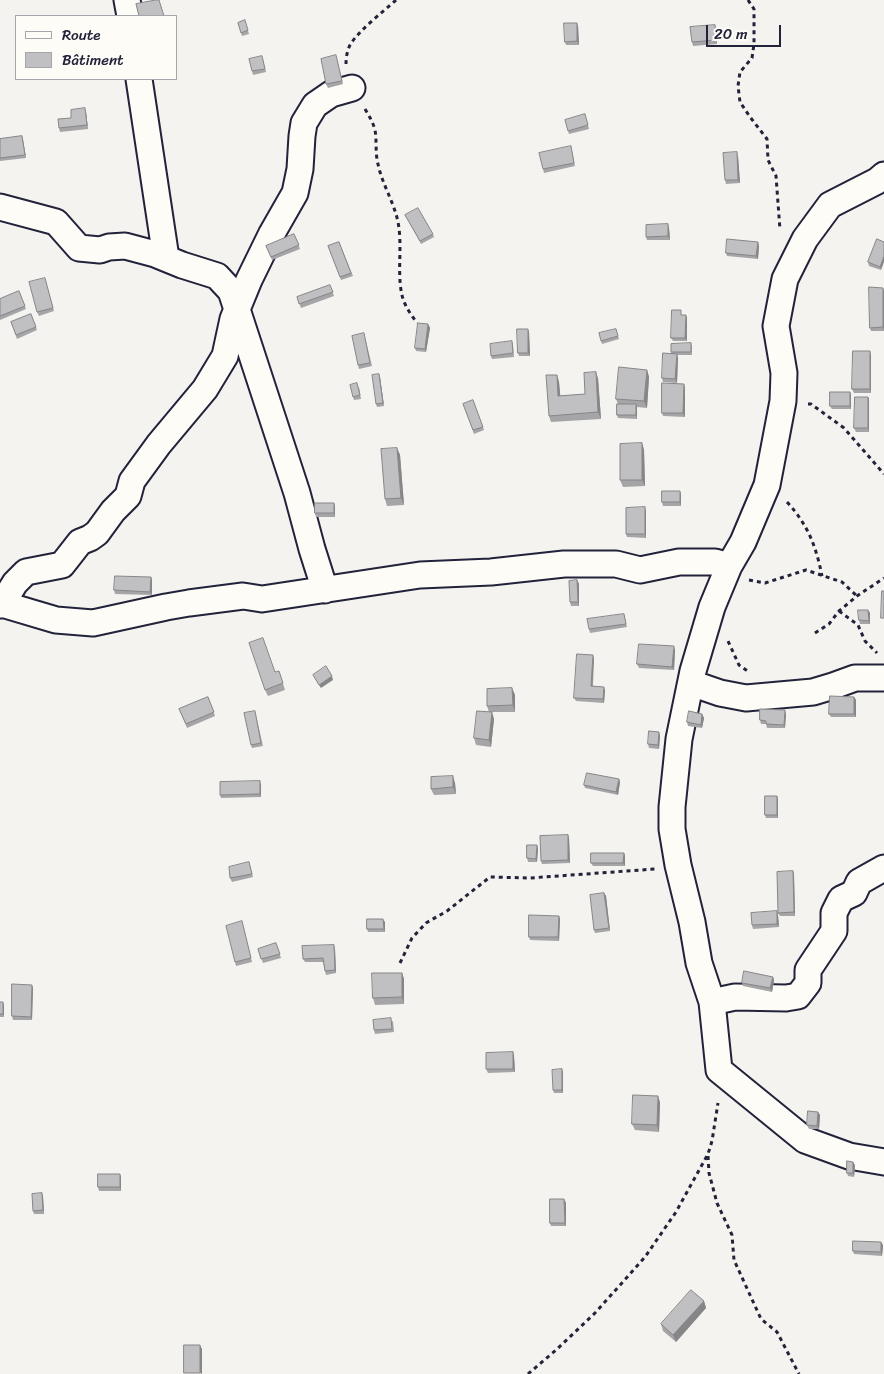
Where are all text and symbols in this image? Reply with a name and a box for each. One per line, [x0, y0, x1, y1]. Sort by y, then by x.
legend [15, 15, 178, 80]
scale bar [709, 15, 784, 47]
text: 20 m [714, 21, 748, 47]
text: Route [62, 22, 101, 48]
text: Bâtiment [62, 47, 124, 73]

